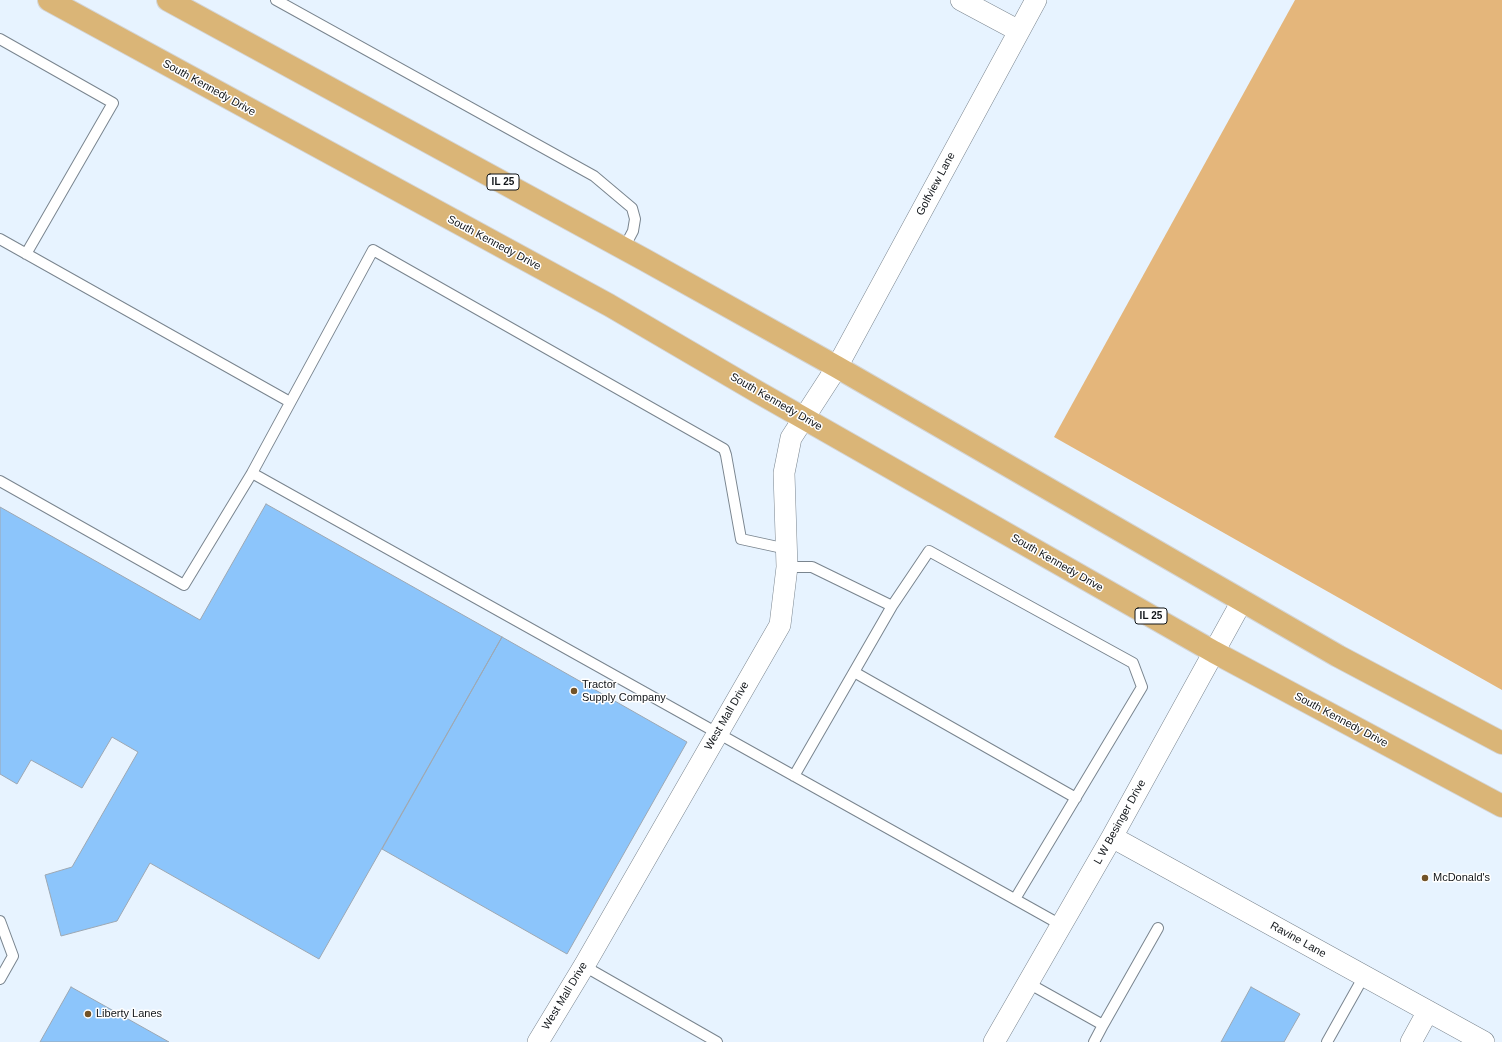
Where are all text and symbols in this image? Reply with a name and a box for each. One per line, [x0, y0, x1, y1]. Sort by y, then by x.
street label: South Kennedy Drive [160, 57, 258, 119]
street label: Golfview Lane [914, 150, 958, 218]
road number: IL 25 [487, 174, 519, 190]
street label: South Kennedy Drive [445, 213, 543, 273]
street label: South Kennedy Drive [728, 370, 824, 434]
street label: South Kennedy Drive [1009, 531, 1105, 595]
road number: IL 25 [1135, 608, 1167, 624]
place label: Tractor Supply Company [582, 678, 666, 704]
street label: West Mall Drive [702, 679, 752, 753]
marker: Tractor Supply Company [569, 686, 579, 696]
street label: South Kennedy Drive [1292, 690, 1390, 750]
street label: L W Besinger Drive [1091, 777, 1149, 867]
place label: McDonald's [1433, 871, 1490, 885]
marker: McDonald's [1420, 873, 1430, 883]
street label: Ravine Lane [1268, 919, 1328, 961]
street label: West Mall Drive [540, 960, 590, 1032]
place label: Liberty Lanes [96, 1007, 162, 1021]
marker: Liberty Lanes [83, 1009, 93, 1019]

